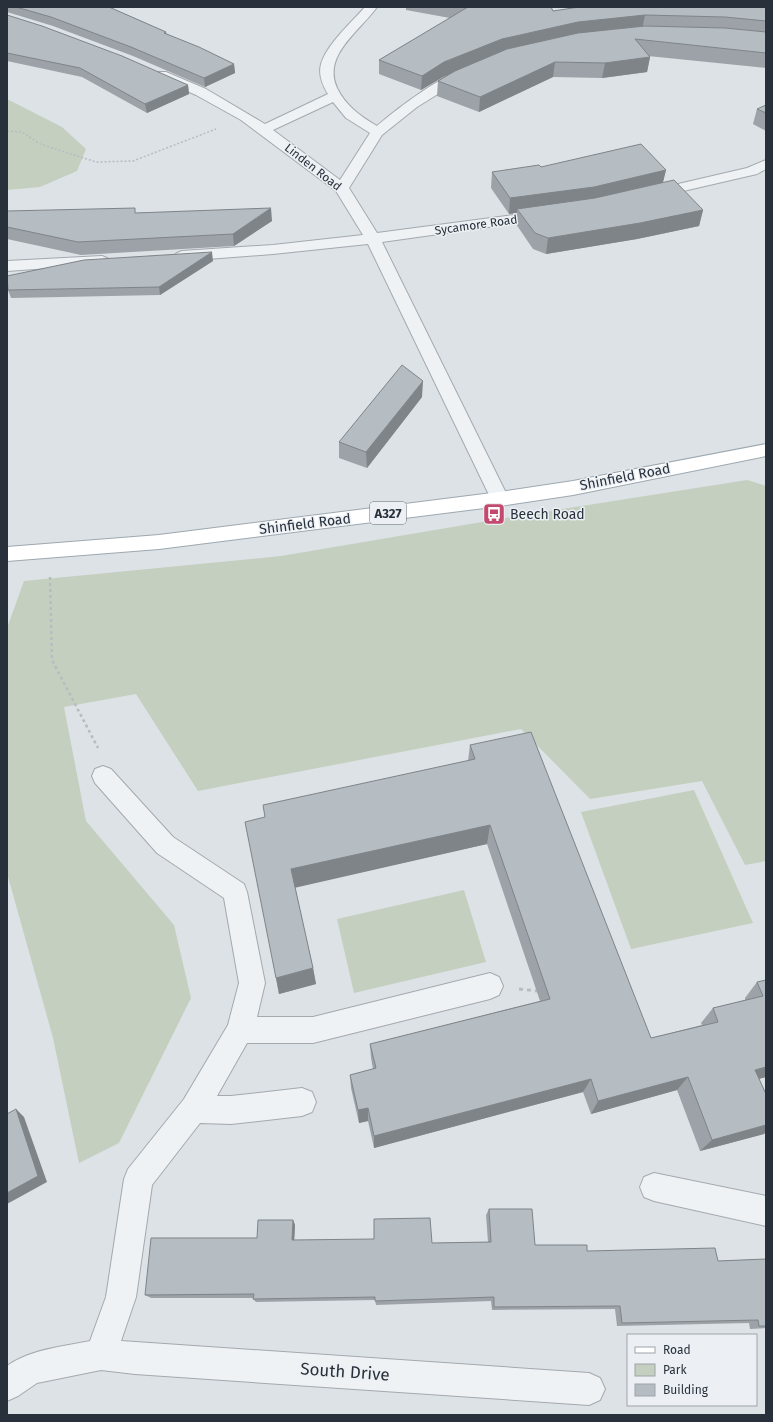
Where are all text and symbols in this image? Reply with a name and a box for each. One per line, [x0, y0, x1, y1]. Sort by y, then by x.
street label: Linden Road [282, 141, 344, 193]
street label: Sycamore Road [434, 212, 518, 238]
street label: Shinfield Road [578, 460, 672, 494]
bus stop icon: Beech Road [481, 501, 507, 527]
road number: A327 [370, 502, 406, 524]
place label: Beech Road [510, 506, 585, 523]
street label: Shinfield Road [258, 510, 352, 538]
legend [627, 1334, 757, 1406]
text: Road [663, 1343, 691, 1357]
street label: South Drive [300, 1358, 390, 1386]
text: Park [663, 1363, 687, 1377]
text: Building [663, 1383, 709, 1397]

